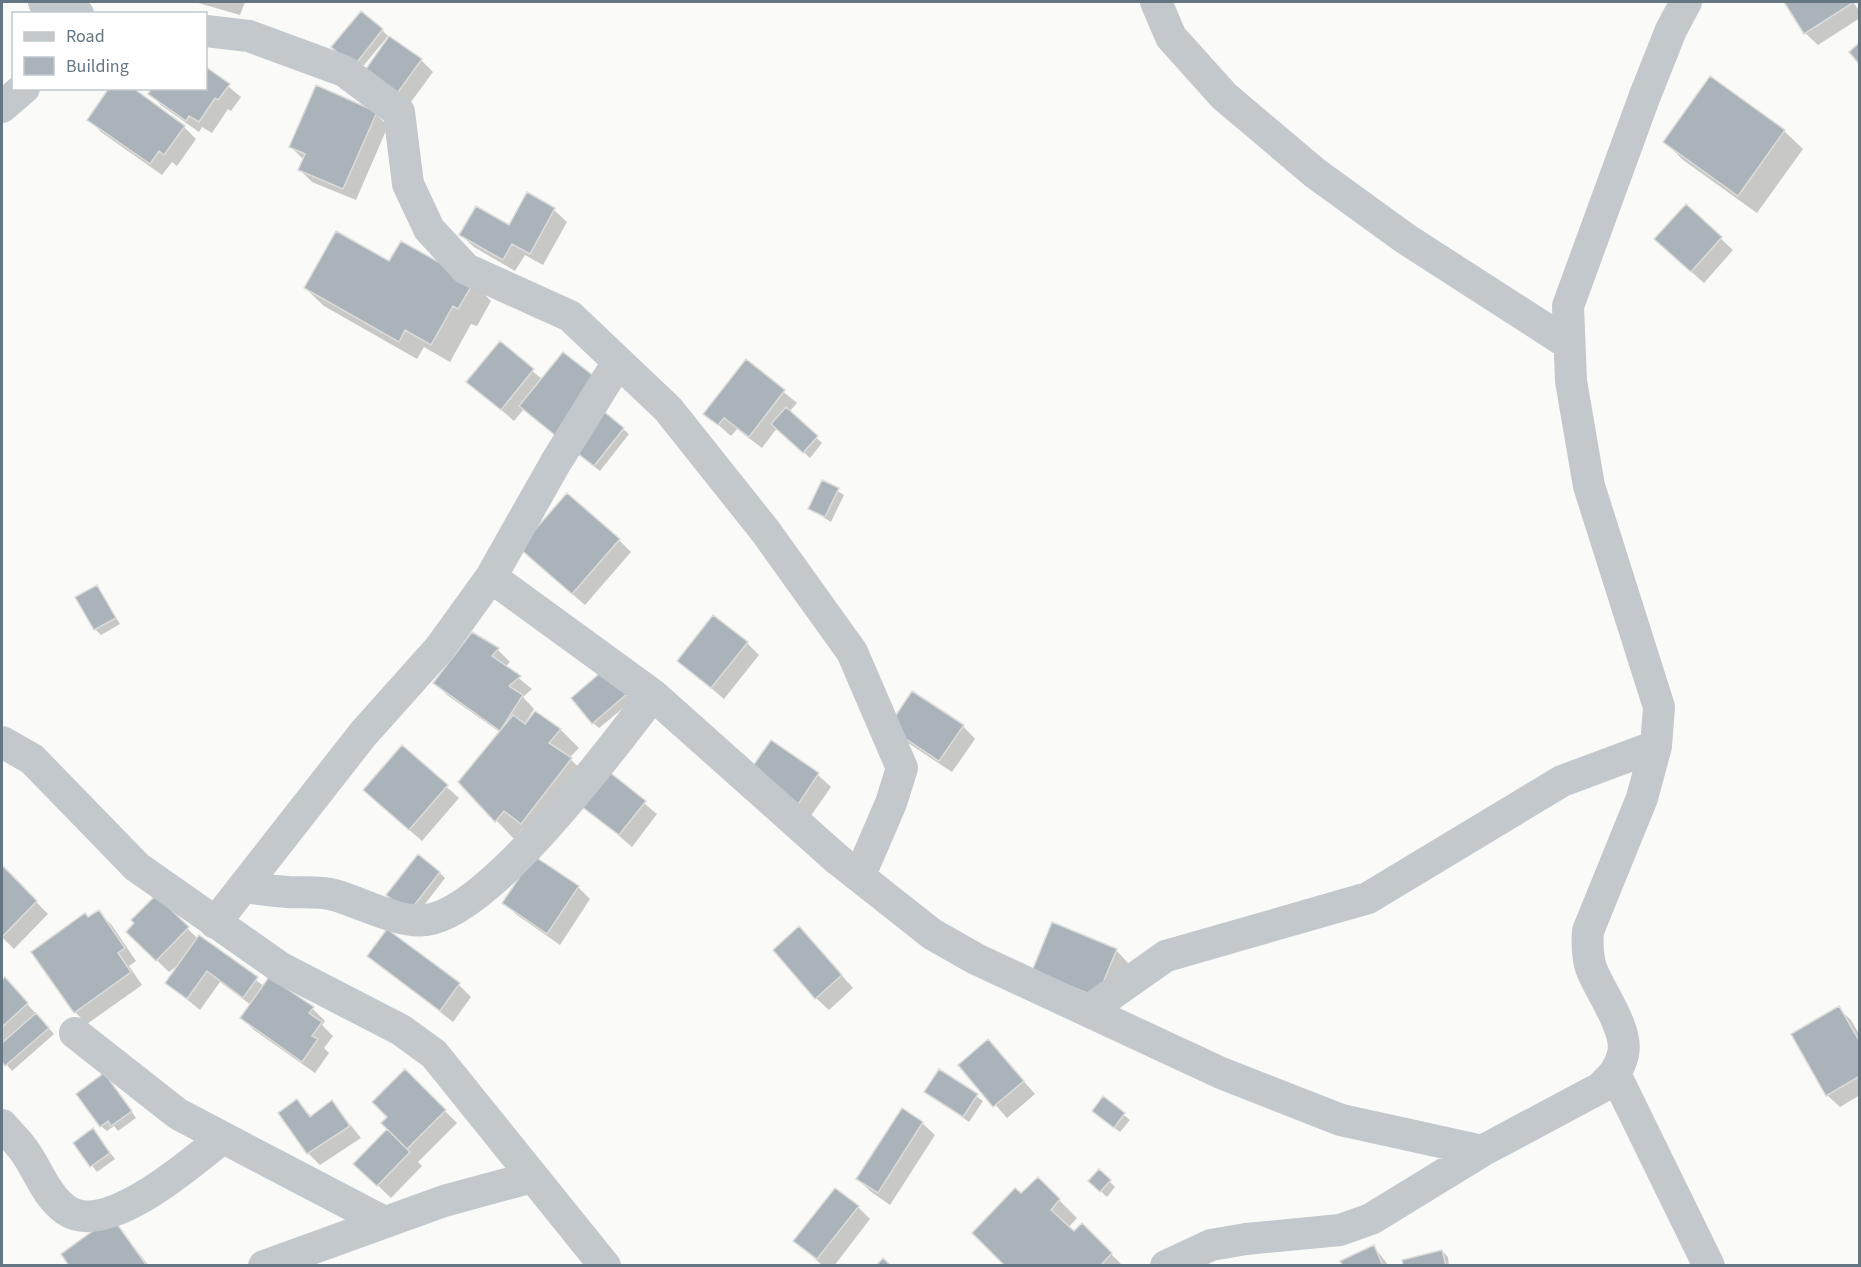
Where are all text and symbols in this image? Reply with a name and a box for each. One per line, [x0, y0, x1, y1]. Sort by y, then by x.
legend [12, 12, 207, 90]
text: Road [66, 24, 105, 49]
text: Building [66, 54, 129, 79]

